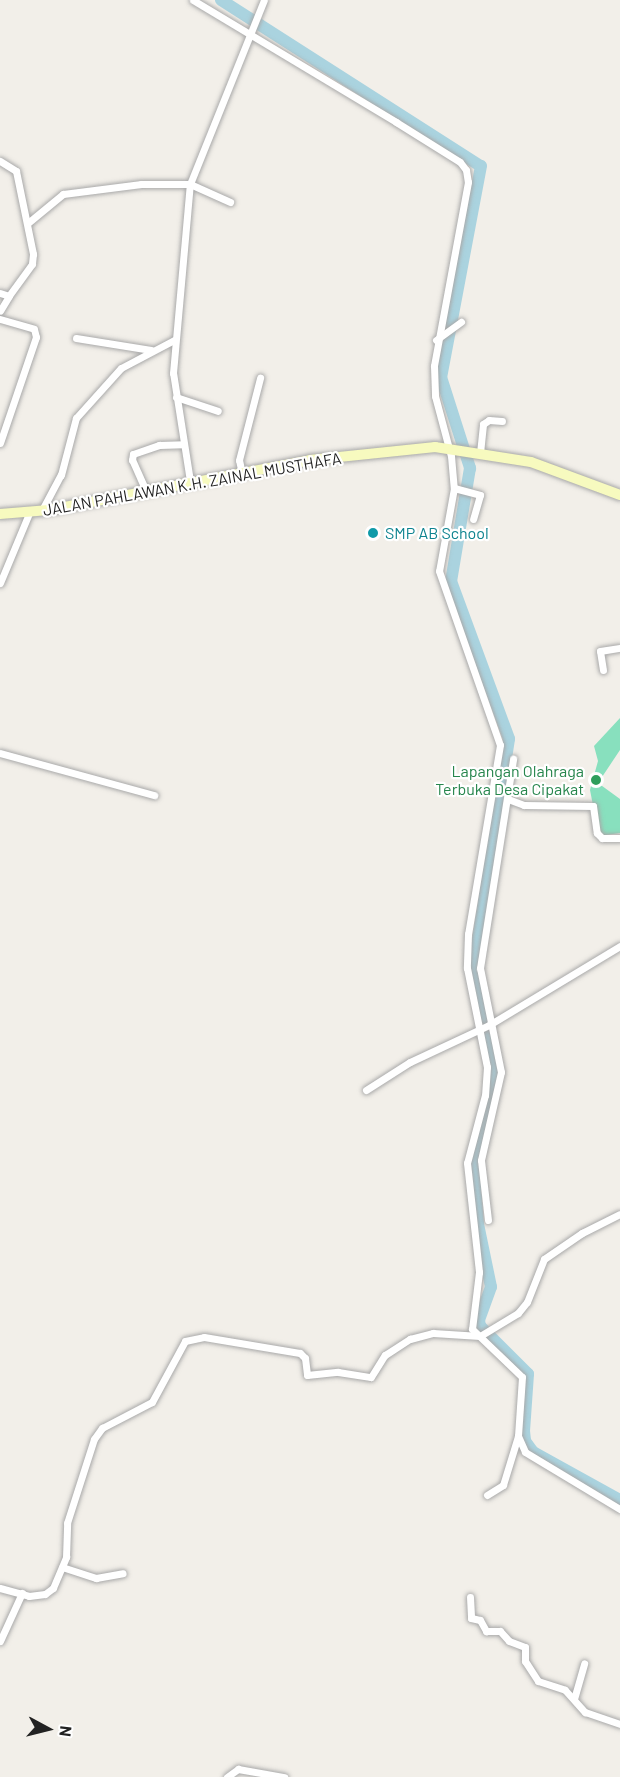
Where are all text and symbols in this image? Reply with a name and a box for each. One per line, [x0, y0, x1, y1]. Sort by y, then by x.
street label: JALAN PAHLAWAN K.H. ZAINAL MUSTHAFA [41, 448, 343, 520]
place label: SMP AB School [385, 523, 489, 543]
marker: SMP AB School [366, 526, 380, 540]
place label: Lapangan Olahraga Terbuka Desa Cipakat [435, 761, 584, 799]
marker: Lapangan Olahraga Terbuka Desa Cipakat [589, 773, 603, 787]
north arrow [18, 1699, 78, 1759]
text: N [56, 1725, 76, 1738]

